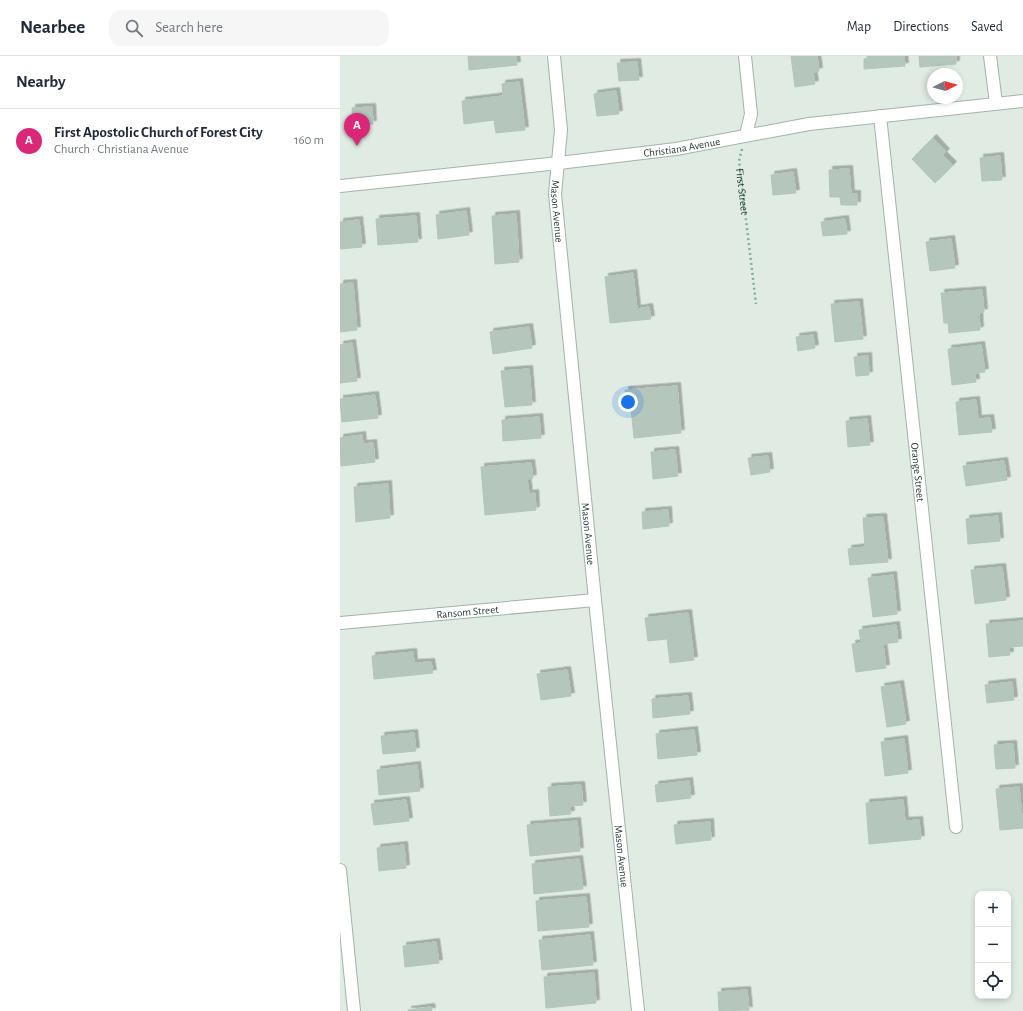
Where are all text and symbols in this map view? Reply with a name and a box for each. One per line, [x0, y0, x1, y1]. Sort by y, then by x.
search box [109, 10, 389, 46]
icon: search [123, 17, 145, 39]
text: Nearbee [20, 18, 85, 37]
text: Search here [155, 20, 223, 35]
text: Map [847, 20, 871, 34]
text: Directions [893, 20, 949, 34]
text: Saved [971, 20, 1003, 34]
north arrow [927, 68, 963, 104]
text: Nearby [16, 73, 66, 90]
pin: A [344, 113, 370, 146]
text: First Apostolic Church of Forest City [54, 125, 263, 140]
text: A [25, 134, 33, 147]
text: 160 m [294, 134, 324, 147]
street label: Christiana Avenue [643, 136, 721, 159]
text: Church · Christiana Avenue [54, 143, 189, 156]
street label: First Street [734, 168, 750, 216]
street label: Mason Avenue [549, 180, 565, 243]
your location [618, 392, 638, 412]
street label: Orange Street [909, 442, 926, 503]
street label: Mason Avenue [579, 502, 597, 566]
street label: Ransom Street [436, 604, 500, 620]
street label: Mason Avenue [613, 824, 630, 888]
map controls [975, 891, 1011, 999]
button: + [975, 891, 1011, 927]
button: − [975, 927, 1011, 963]
button: locate [975, 963, 1011, 999]

